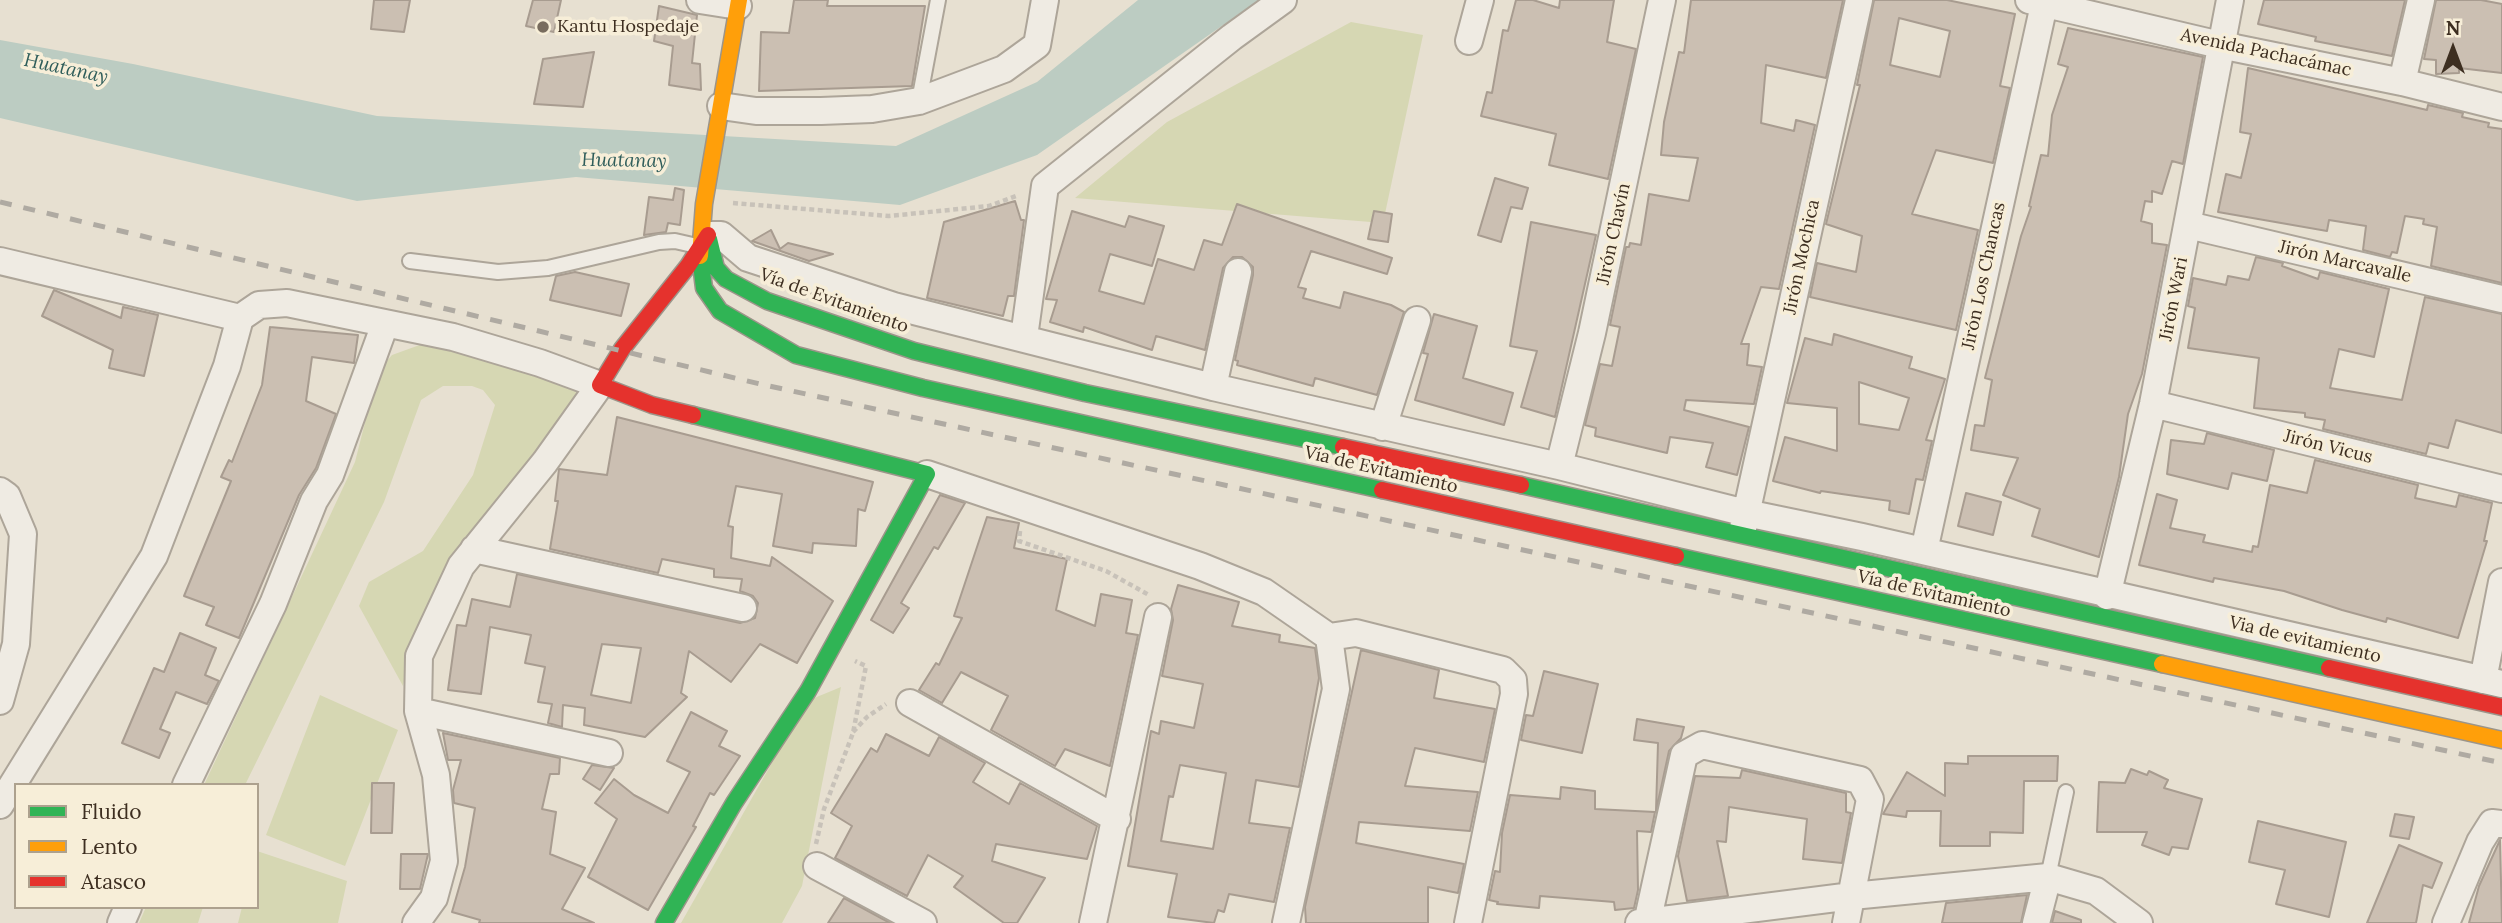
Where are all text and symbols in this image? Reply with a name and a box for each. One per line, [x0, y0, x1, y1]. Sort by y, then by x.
north arrow [2418, 14, 2488, 84]
place label: Kantu Hospedaje [557, 16, 699, 38]
text: N [2446, 16, 2460, 40]
marker: Kantu Hospedaje [535, 19, 551, 35]
street label: Avenida Pachacámac [2179, 24, 2353, 82]
water label: Huatanay [22, 49, 110, 89]
water label: Huatanay [581, 149, 667, 173]
street label: Jirón Chavín [1593, 181, 1635, 287]
street label: Jirón Mochica [1779, 198, 1825, 316]
street label: Jirón Los Chancas [1958, 200, 2010, 352]
street label: Jirón Marcavalle [2277, 236, 2413, 288]
street label: Jirón Wari [2155, 255, 2193, 343]
street label: Vía de Evitamiento [757, 264, 911, 338]
street label: Jirón Vicus [2281, 426, 2375, 468]
street label: Vía de Evitamiento [1302, 442, 1460, 498]
street label: Vía de Evitamiento [1855, 566, 2013, 622]
street label: Via de evitamiento [2227, 612, 2383, 668]
legend [14, 783, 259, 909]
text: Fluido [81, 798, 142, 825]
text: Lento [81, 833, 138, 860]
text: Atasco [81, 868, 146, 895]

